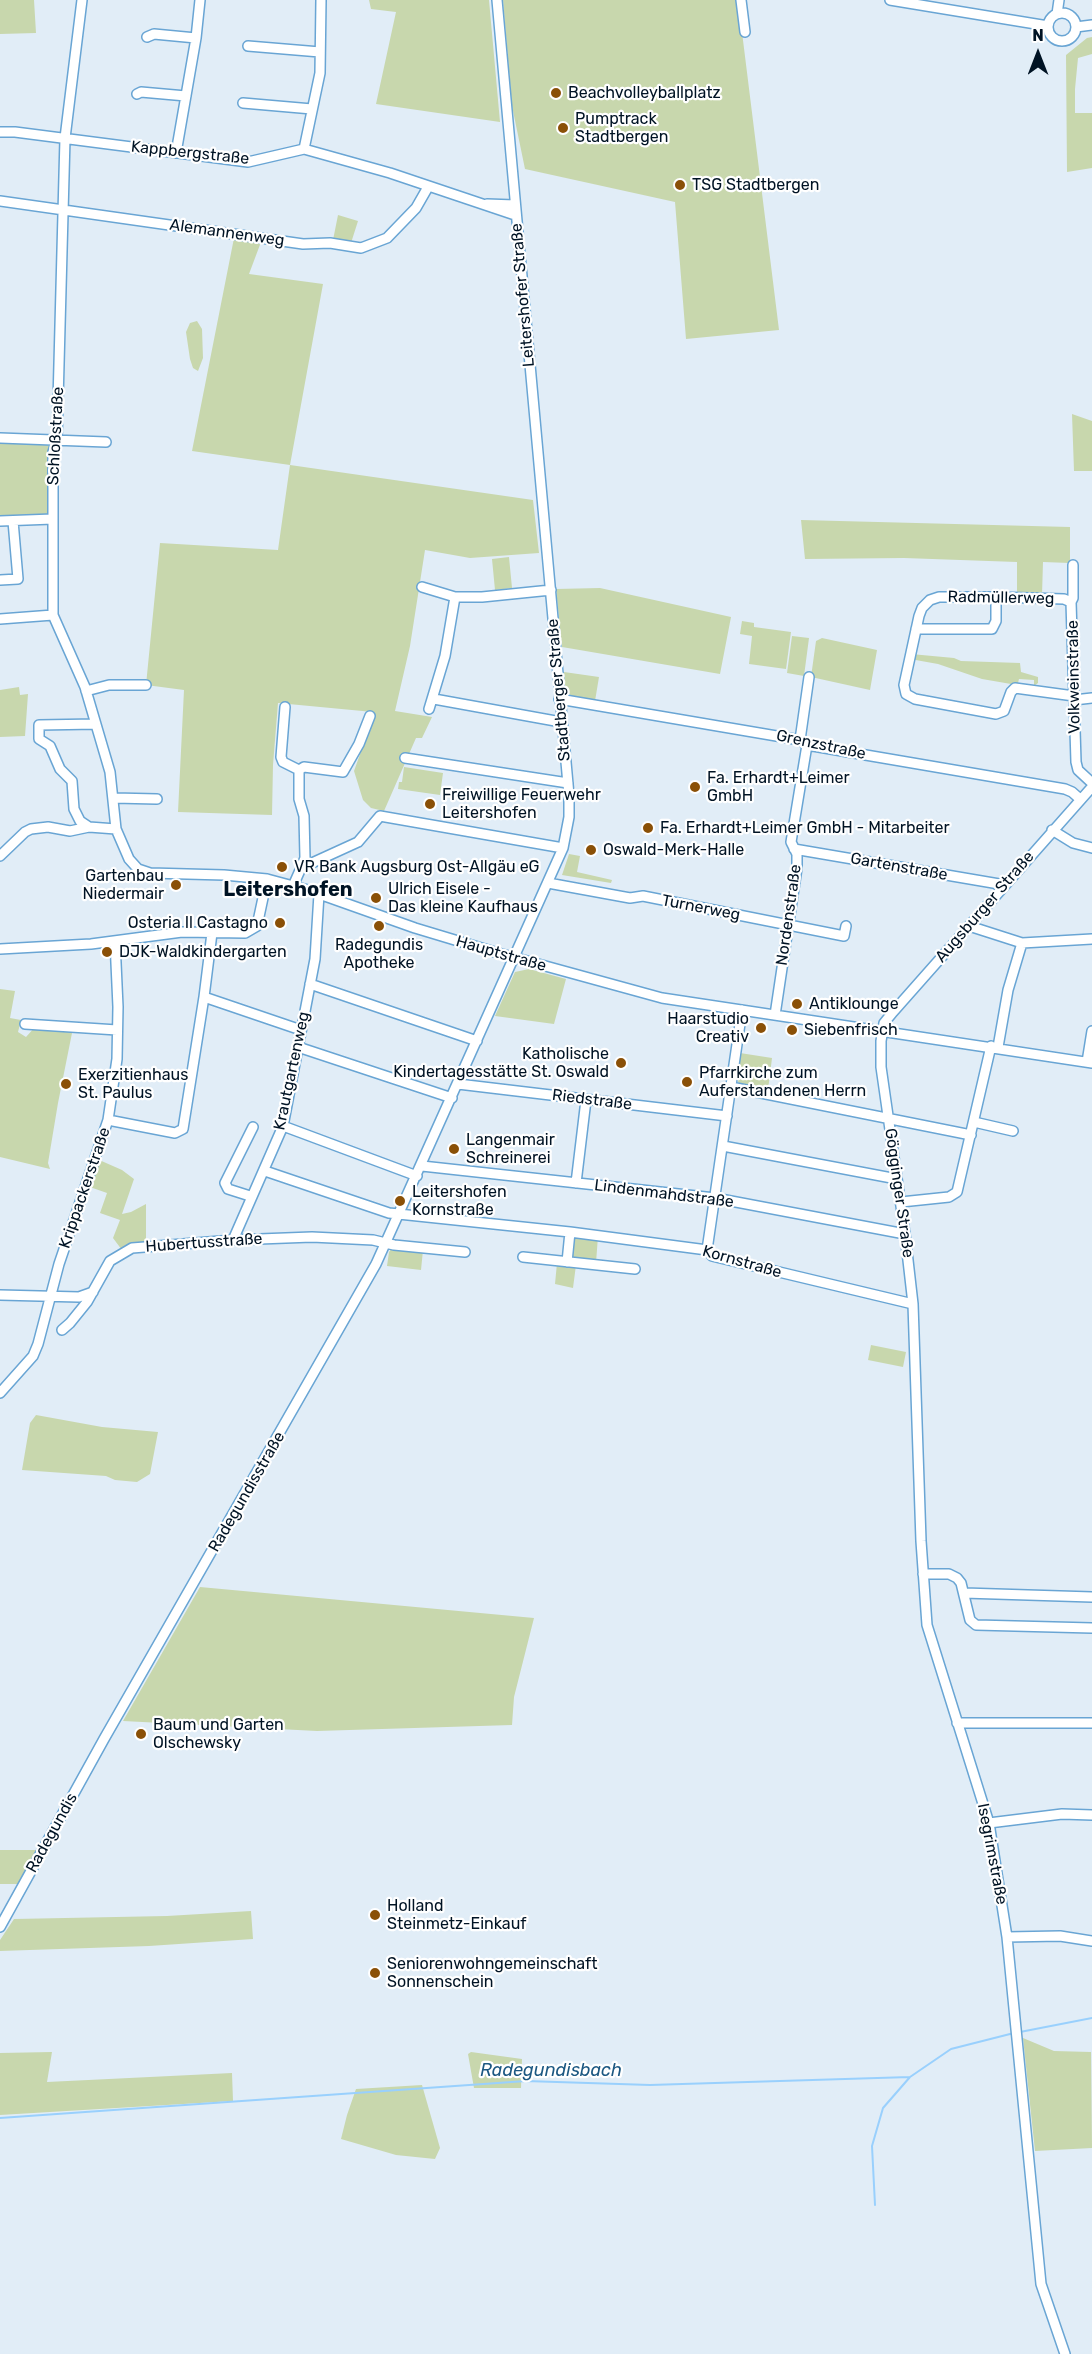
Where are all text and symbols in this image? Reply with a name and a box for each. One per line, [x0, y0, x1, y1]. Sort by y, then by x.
north arrow [1008, 24, 1068, 84]
text: N [1032, 26, 1044, 45]
place label: Beachvolleyballplatz [568, 83, 721, 103]
marker: Beachvolleyballplatz [549, 86, 563, 100]
place label: Pumptrack Stadtbergen [575, 109, 668, 147]
marker: Pumptrack Stadtbergen [556, 121, 570, 135]
street label: Kappbergstraße [130, 137, 250, 169]
place label: TSG Stadtbergen [692, 175, 819, 195]
marker: TSG Stadtbergen [673, 178, 687, 192]
street label: Alemannenweg [168, 215, 286, 251]
street label: Leitershofer Straße [507, 222, 539, 368]
street label: Schloßstraße [44, 386, 68, 486]
street label: Radmüllerweg [948, 587, 1054, 609]
street label: Stadtberger Straße [543, 618, 575, 762]
street label: Volkweinstraße [1063, 620, 1085, 734]
street label: Grenzstraße [774, 726, 868, 764]
place label: Fa. Erhardt+Leimer GmbH [707, 768, 850, 806]
marker: Fa. Erhardt+Leimer GmbH [688, 780, 702, 794]
place label: Freiwillige Feuerwehr Leitershofen [442, 785, 601, 823]
marker: Freiwillige Feuerwehr Leitershofen [423, 797, 437, 811]
place label: Fa. Erhardt+Leimer GmbH - Mitarbeiter [660, 818, 950, 838]
marker: Fa. Erhardt+Leimer GmbH - Mitarbeiter [641, 821, 655, 835]
place label: Oswald-Merk-Halle [603, 840, 744, 860]
marker: Oswald-Merk-Halle [584, 843, 598, 857]
street label: Augsburger Straße [932, 848, 1038, 966]
street label: Gartenstraße [849, 849, 949, 885]
place label: VR Bank Augsburg Ost-Allgäu eG [294, 857, 540, 877]
marker: VR Bank Augsburg Ost-Allgäu eG [275, 860, 289, 874]
street label: Nordenstraße [772, 863, 806, 967]
place label: Gartenbau Niedermair [82, 866, 164, 904]
marker: Gartenbau Niedermair [169, 878, 183, 892]
district label: Leitershofen [223, 878, 353, 902]
place label: Ulrich Eisele - Das kleine Kaufhaus [388, 879, 538, 917]
marker: Ulrich Eisele - Das kleine Kaufhaus [369, 891, 383, 905]
street label: Turnerweg [660, 891, 742, 925]
place label: Osteria Il Castagno [128, 913, 268, 933]
marker: Osteria Il Castagno [273, 916, 287, 930]
marker: Radegundis Apotheke [372, 919, 386, 933]
street label: Hauptstraße [454, 932, 548, 976]
place label: Radegundis Apotheke [335, 935, 423, 973]
place label: DJK-Waldkindergarten [119, 942, 287, 962]
marker: DJK-Waldkindergarten [100, 945, 114, 959]
place label: Antiklounge [809, 994, 899, 1014]
marker: Antiklounge [790, 997, 804, 1011]
place label: Haarstudio Creativ [667, 1009, 749, 1047]
street label: Krautgartenweg [270, 1010, 314, 1132]
place label: Siebenfrisch [804, 1020, 898, 1040]
marker: Haarstudio Creativ [754, 1021, 768, 1035]
marker: Siebenfrisch [785, 1023, 799, 1037]
place label: Katholische Kindertagesstätte St. Oswald [393, 1044, 609, 1082]
marker: Katholische Kindertagesstätte St. Oswald [614, 1056, 628, 1070]
place label: Pfarrkirche zum Auferstandenen Herrn [699, 1063, 866, 1101]
place label: Exerzitienhaus St. Paulus [78, 1065, 188, 1103]
marker: Pfarrkirche zum Auferstandenen Herrn [680, 1075, 694, 1089]
marker: Exerzitienhaus St. Paulus [59, 1077, 73, 1091]
street label: Riedstraße [551, 1086, 633, 1114]
street label: Krippackerstraße [55, 1125, 115, 1251]
street label: Gögginger Straße [880, 1127, 918, 1259]
place label: Langenmair Schreinerei [466, 1130, 555, 1168]
marker: Langenmair Schreinerei [447, 1142, 461, 1156]
street label: Lindenmahdstraße [593, 1176, 735, 1212]
place label: Leitershofen Kornstraße [412, 1182, 507, 1220]
marker: Leitershofen Kornstraße [393, 1194, 407, 1208]
street label: Hubertusstraße [145, 1229, 263, 1257]
street label: Kornstraße [700, 1242, 784, 1282]
street label: Radegundisstraße [205, 1428, 289, 1556]
place label: Baum und Garten Olschewsky [153, 1715, 284, 1753]
marker: Baum und Garten Olschewsky [134, 1727, 148, 1741]
street label: Radegundis [22, 1790, 82, 1876]
street label: Isegrimstraße [973, 1802, 1011, 1906]
place label: Holland Steinmetz-Einkauf [387, 1896, 526, 1934]
marker: Holland Steinmetz-Einkauf [368, 1908, 382, 1922]
place label: Seniorenwohngemeinschaft Sonnenschein [387, 1954, 598, 1992]
marker: Seniorenwohngemeinschaft Sonnenschein [368, 1966, 382, 1980]
water label: Radegundisbach [480, 2060, 622, 2082]

